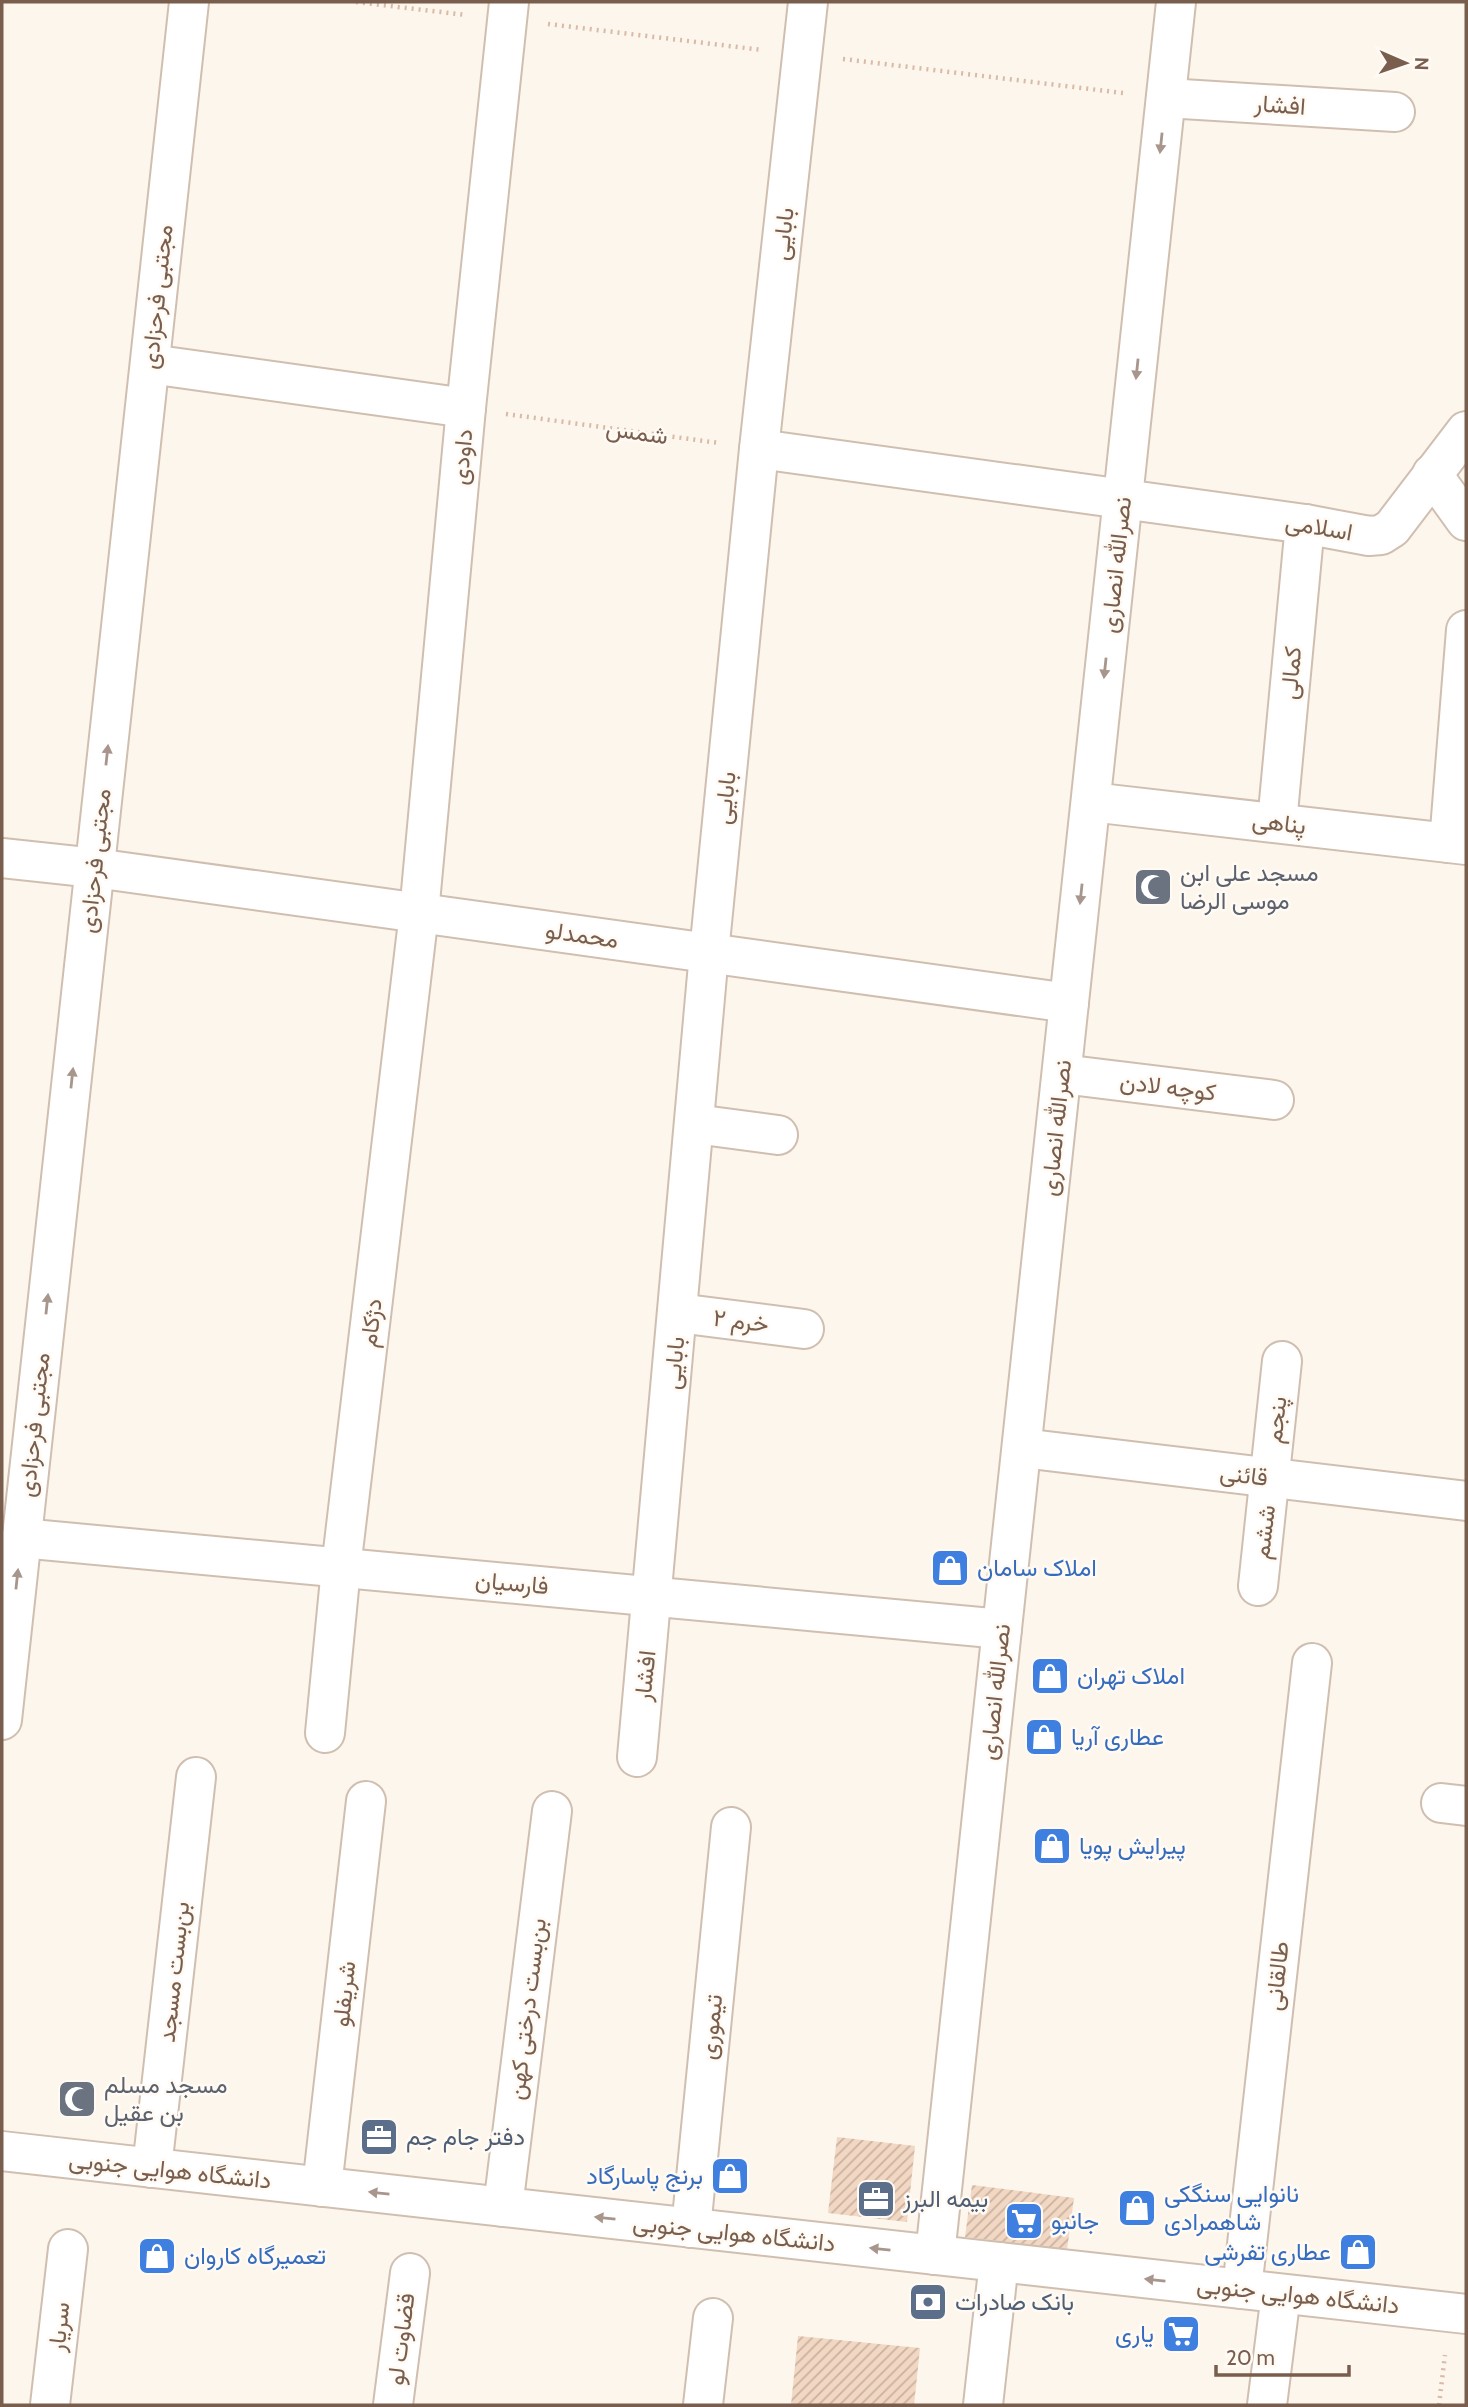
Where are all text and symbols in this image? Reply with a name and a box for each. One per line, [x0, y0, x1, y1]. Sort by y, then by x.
north arrow [1370, 28, 1440, 98]
text: N [1410, 56, 1433, 71]
street label: افشار [1252, 88, 1307, 122]
one-way arrow [1156, 132, 1167, 154]
street label: بابایی [765, 206, 800, 262]
street label: مجتبی فرحزادی [134, 223, 180, 371]
one-way arrow [1132, 358, 1143, 380]
street label: شمس [604, 413, 670, 450]
street label: داودی [445, 428, 479, 486]
street label: نصرالله انصاری [1094, 495, 1138, 635]
street label: اسلامی [1283, 506, 1355, 547]
street label: کمالی [1274, 645, 1307, 701]
one-way arrow [1100, 657, 1111, 679]
one-way arrow [102, 743, 113, 765]
street label: بابایی [707, 770, 742, 826]
street label: مجتبی فرحزادی [72, 787, 118, 935]
street label: پناهی [1250, 805, 1308, 842]
place label: مسجد علی ابن موسی الرضا [1180, 858, 1319, 916]
mosque icon: مسجد علی ابن موسی الرضا [1132, 866, 1174, 908]
one-way arrow [1075, 884, 1086, 906]
street label: محمدلو [544, 915, 620, 955]
street label: نصرالله انصاری [1034, 1058, 1078, 1198]
street label: کوچه لادن [1118, 1066, 1218, 1109]
one-way arrow [66, 1067, 77, 1089]
one-way arrow [42, 1293, 53, 1315]
street label: دژکام [353, 1297, 390, 1349]
street label: خرم ۲ [711, 1303, 770, 1340]
street label: بابایی [657, 1335, 690, 1391]
street label: مجتبی فرحزادی [11, 1351, 57, 1499]
street label: پنجم [1259, 1395, 1294, 1445]
street label: قائنی [1218, 1457, 1270, 1492]
street label: ششم [1246, 1503, 1283, 1561]
shop icon: املاک سامان [929, 1547, 971, 1589]
place label: املاک سامان [977, 1553, 1097, 1582]
street label: فارسیان [474, 1565, 550, 1601]
one-way arrow [12, 1568, 23, 1590]
street label: نصرالله انصاری [973, 1622, 1017, 1762]
street label: افشار [627, 1649, 663, 1704]
shop icon: املاک تهران [1029, 1655, 1071, 1697]
place label: املاک تهران [1077, 1661, 1185, 1691]
shop icon: عطاری آریا [1023, 1716, 1065, 1758]
place label: عطاری آریا [1071, 1722, 1164, 1752]
shop icon: پیرایش پویا [1031, 1825, 1073, 1867]
place label: پیرایش پویا [1079, 1831, 1186, 1862]
street label: بن‌بست مسجد [152, 1900, 195, 2044]
street label: بن‌بست درختی کهن [501, 1916, 553, 2102]
street label: طالقانی [1258, 1940, 1295, 2012]
street label: شریفلو [326, 1960, 362, 2028]
street label: تیموری [693, 1993, 729, 2061]
place label: مسجد مسلم بن عقیل [104, 2070, 227, 2127]
mosque icon: مسجد مسلم بن عقیل [56, 2078, 98, 2120]
office icon: دفتر جام جم [358, 2116, 400, 2158]
place label: دفتر جام جم [406, 2122, 525, 2153]
street label: دانشگاه هوایی جنوبی [67, 2144, 273, 2196]
shop icon: برنج پاسارگاد [709, 2155, 751, 2197]
place label: برنج پاسارگاد [586, 2161, 703, 2193]
office icon: بیمه البرز [855, 2178, 897, 2220]
place label: نانوایی سنگکی شاهمرادی [1164, 2179, 1299, 2237]
place label: بیمه البرز [902, 2184, 988, 2214]
shop icon: نانوایی سنگکی شاهمرادی [1116, 2187, 1158, 2229]
one-way arrow [368, 2188, 390, 2199]
supermarket icon: جانبو [1003, 2200, 1045, 2242]
place label: جانبو [1051, 2206, 1099, 2236]
street label: دانشگاه هوایی جنوبی [631, 2207, 837, 2259]
one-way arrow [594, 2212, 616, 2223]
shop icon: عطاری تفرشی [1337, 2231, 1379, 2273]
shop icon: تعمیرگاه کاروان [136, 2235, 178, 2277]
place label: عطاری تفرشی [1204, 2237, 1331, 2267]
place label: تعمیرگاه کاروان [184, 2241, 326, 2271]
one-way arrow [869, 2243, 891, 2254]
street label: دانشگاه هوایی جنوبی [1195, 2269, 1401, 2321]
one-way arrow [1144, 2274, 1166, 2285]
bank icon: بانک صادرات [907, 2281, 949, 2323]
place label: بانک صادرات [955, 2287, 1074, 2317]
street label: قضاوت لو [380, 2291, 422, 2387]
street label: سریار [41, 2300, 77, 2355]
supermarket icon: یاری [1160, 2313, 1202, 2355]
place label: یاری [1115, 2319, 1154, 2349]
scale bar [1216, 2334, 1349, 2378]
text: 20 m [1226, 2345, 1275, 2370]

